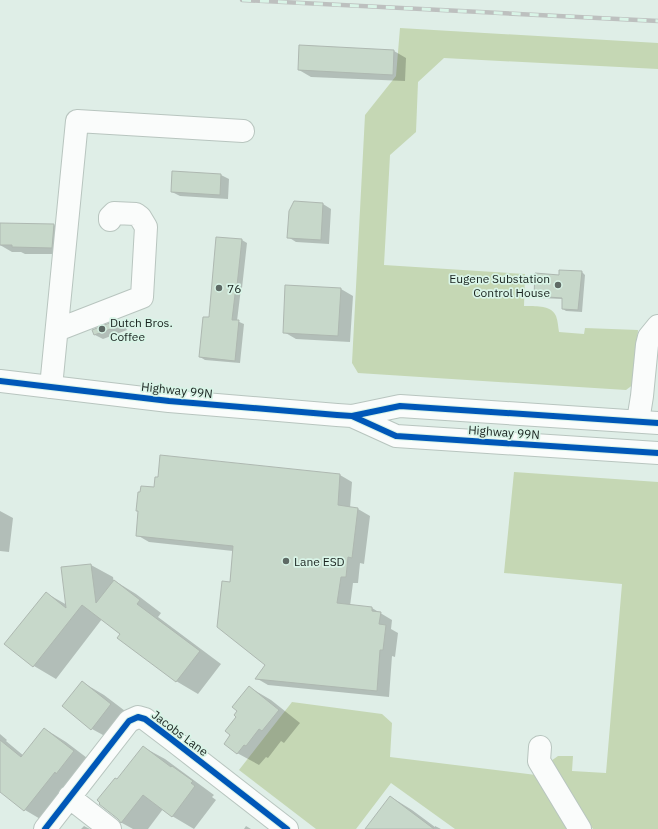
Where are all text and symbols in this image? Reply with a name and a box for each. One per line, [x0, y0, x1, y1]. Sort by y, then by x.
place label: Eugene Substation Control House [449, 271, 550, 300]
marker: Eugene Substation Control House [553, 280, 563, 290]
place label: 76 [227, 281, 241, 296]
marker: 76 [214, 283, 224, 293]
place label: Dutch Bros. Coffee [110, 315, 173, 344]
marker: Dutch Bros. Coffee [97, 324, 107, 334]
street label: Highway 99N [141, 379, 213, 401]
street label: Highway 99N [468, 422, 540, 442]
place label: Lane ESD [294, 554, 345, 569]
marker: Lane ESD [281, 556, 291, 566]
street label: Jacobs Lane [149, 707, 211, 759]

